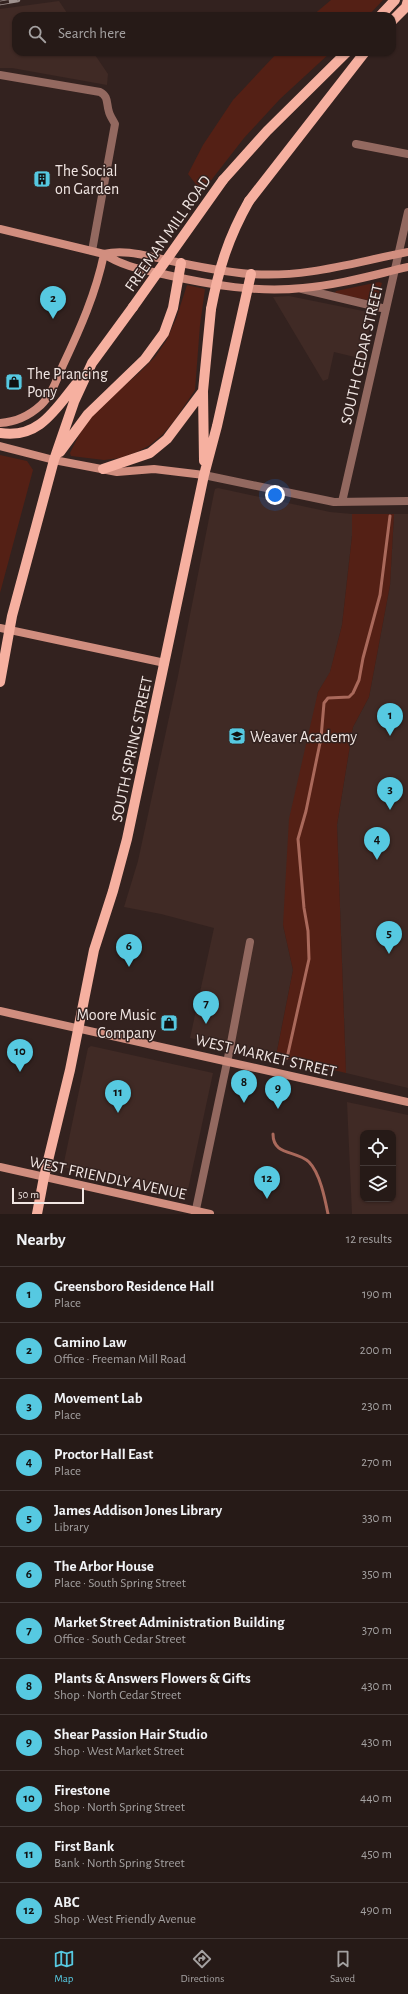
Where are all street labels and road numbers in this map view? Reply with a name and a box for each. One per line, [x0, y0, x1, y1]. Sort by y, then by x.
street label: FREEMAN MILL ROAD [122, 173, 214, 295]
street label: SOUTH CEDAR STREET [338, 282, 386, 426]
street label: SOUTH SPRING STREET [109, 675, 155, 823]
street label: WEST MARKET STREET [193, 1032, 338, 1080]
street label: WEST FRIENDLY AVENUE [28, 1154, 188, 1203]

